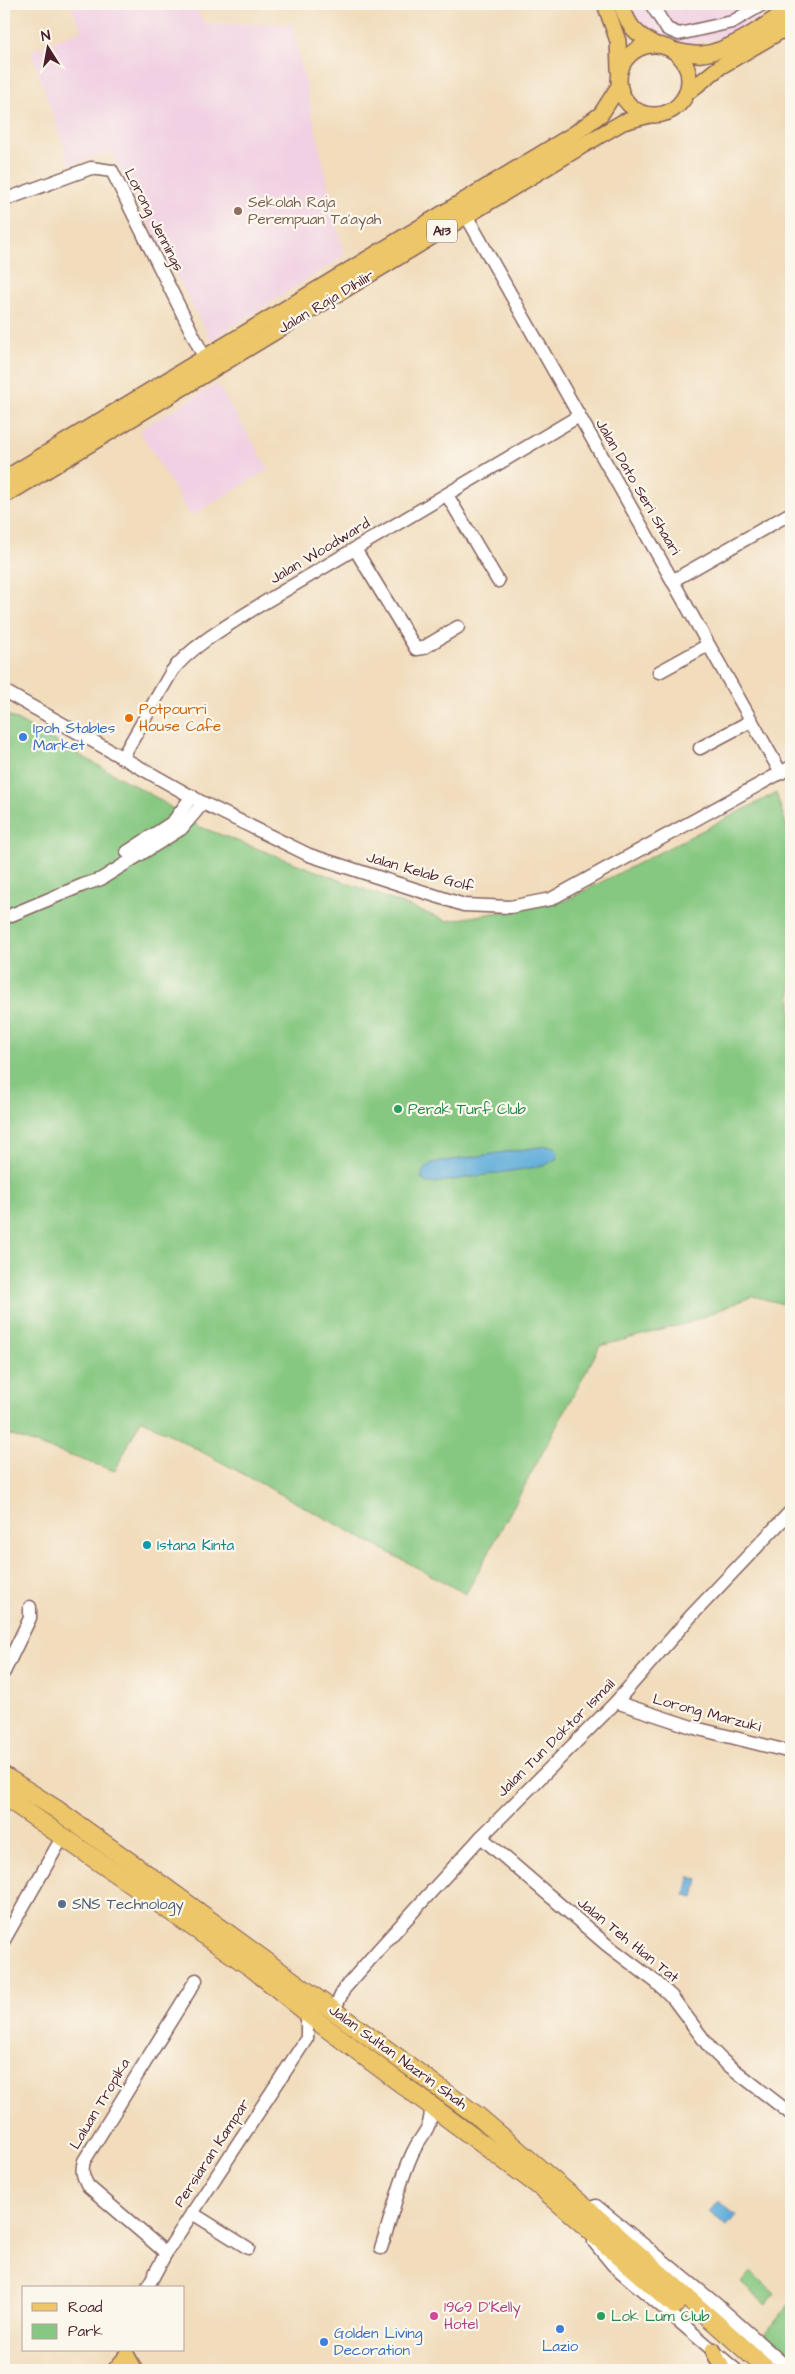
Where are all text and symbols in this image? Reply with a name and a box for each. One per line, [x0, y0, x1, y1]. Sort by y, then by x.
north arrow [22, 22, 72, 72]
text: N [39, 26, 52, 47]
street label: Lorong Jennings [118, 165, 189, 276]
place label: Sekolah Raja Perempuan Ta'ayah [248, 192, 382, 231]
marker: Sekolah Raja Perempuan Ta'ayah [232, 205, 244, 217]
road number: A13 [427, 220, 457, 242]
street label: Jalan Raja Dihilir [274, 265, 378, 339]
street label: Jalan Dato Seri Shaari [590, 415, 686, 560]
street label: Jalan Woodward [266, 513, 374, 589]
place label: Potpourri House Cafe [139, 699, 221, 737]
marker: Potpourri House Cafe [123, 712, 135, 724]
place label: Ipoh Stables Market [33, 718, 116, 756]
marker: Ipoh Stables Market [17, 731, 29, 743]
street label: Jalan Kelab Golf [364, 847, 476, 897]
place label: Perak Turf Club [408, 1099, 527, 1120]
marker: Perak Turf Club [392, 1103, 404, 1115]
place label: Istana Kinta [157, 1535, 235, 1556]
marker: Istana Kinta [141, 1539, 153, 1551]
street label: Jalan Tun Doktor Ismail [492, 1674, 620, 1802]
street label: Lorong Marzuki [650, 1688, 764, 1739]
street label: Jalan Teh Hian Tat [573, 1892, 683, 1988]
place label: SNS Technology [72, 1894, 184, 1916]
marker: SNS Technology [56, 1898, 68, 1910]
street label: Jalan Sultan Nazrin Shah [324, 2000, 472, 2115]
street label: Laluan Tropika [65, 2054, 136, 2153]
street label: Persiaran Kampar [169, 2095, 255, 2211]
legend [22, 2286, 185, 2352]
text: Road [68, 2297, 103, 2318]
place label: 1969 D'Kelly Hotel [444, 2297, 521, 2335]
place label: Lok Lum Club [611, 2306, 710, 2327]
marker: 1969 D'Kelly Hotel [428, 2310, 440, 2322]
marker: Lok Lum Club [595, 2310, 607, 2322]
text: Park [68, 2321, 103, 2342]
place label: Golden Living Decoration [334, 2323, 423, 2361]
marker: Lazio [554, 2323, 566, 2335]
marker: Golden Living Decoration [318, 2336, 330, 2348]
place label: Lazio [542, 2336, 579, 2357]

